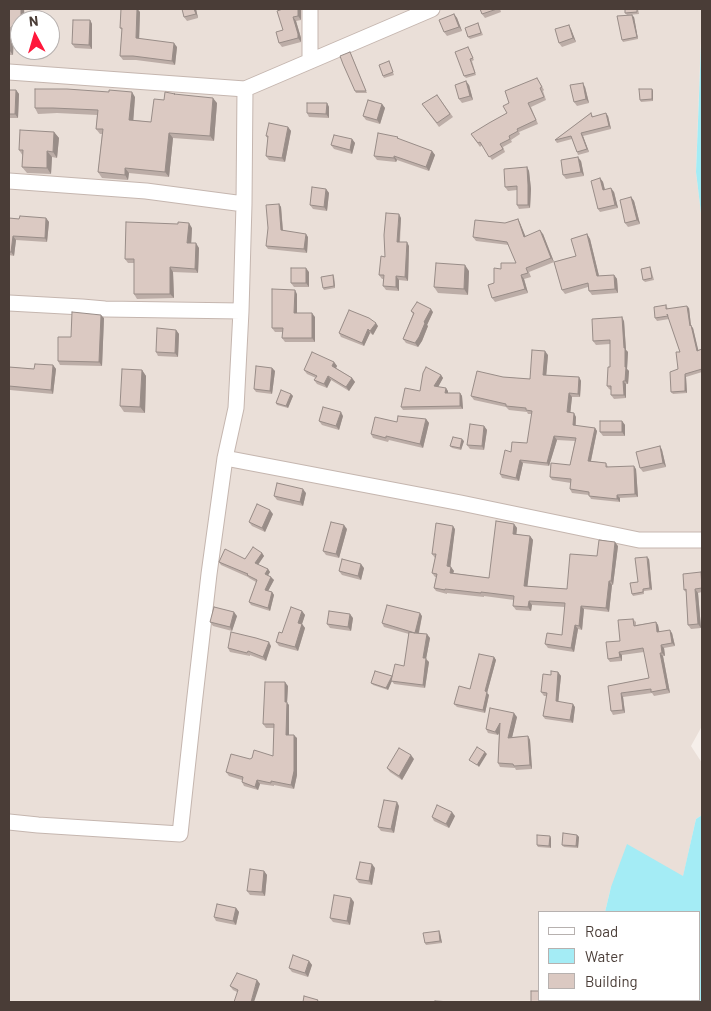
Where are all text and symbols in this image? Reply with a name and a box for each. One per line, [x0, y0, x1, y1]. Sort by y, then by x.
north arrow [10, 10, 60, 60]
text: N [28, 12, 39, 30]
legend [538, 911, 701, 1001]
text: Road [585, 922, 618, 940]
text: Water [585, 947, 624, 965]
text: Building [585, 972, 638, 990]

